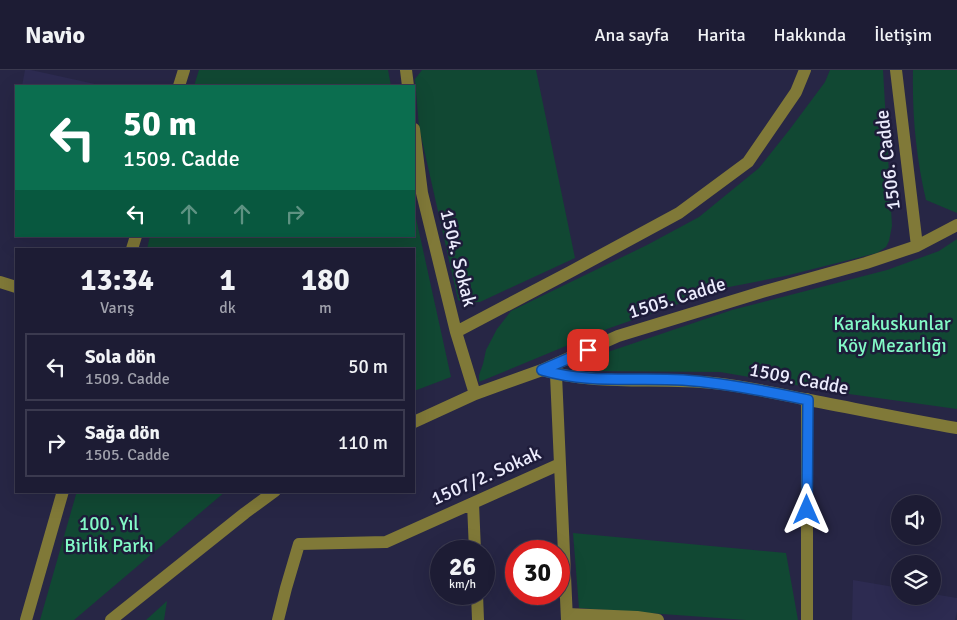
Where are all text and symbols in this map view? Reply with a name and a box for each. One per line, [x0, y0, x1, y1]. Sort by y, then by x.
text: Navio [25, 20, 85, 50]
text: Ana sayfa [595, 24, 669, 46]
text: Harita [697, 24, 746, 46]
text: Hakkında [774, 24, 846, 46]
text: İletişim [874, 24, 932, 46]
text: 50 m [123, 102, 197, 145]
icon: left [40, 105, 105, 170]
street label: 1506. Cadde [870, 109, 906, 211]
text: 1509. Cadde [123, 145, 240, 172]
icon: left [122, 200, 150, 228]
icon: ahead [175, 200, 203, 228]
icon: ahead [228, 200, 256, 228]
icon: right [281, 200, 309, 228]
street label: 1504. Sokak [434, 207, 482, 310]
text: 13:34 [80, 262, 154, 299]
text: 1 [219, 262, 236, 299]
text: 180 [301, 262, 350, 299]
street label: 1505. Cadde [625, 272, 729, 324]
text: Varış [100, 298, 134, 318]
text: dk [219, 298, 236, 318]
text: m [319, 298, 332, 318]
park label: Karakuskunlar Köy Mezarlığı [833, 312, 951, 358]
pin [567, 329, 609, 371]
icon: arrive [574, 336, 602, 364]
text: Sola dön [85, 345, 156, 369]
icon: left [42, 353, 70, 381]
text: 50 m [348, 355, 388, 379]
street label: 1509. Cadde [747, 358, 851, 400]
text: 1509. Cadde [85, 369, 170, 389]
text: Sağa dön [85, 421, 160, 445]
icon: right [42, 429, 70, 457]
text: 110 m [338, 431, 388, 455]
street label: 1507/2. Sokak [427, 441, 545, 511]
text: 1505. Cadde [85, 445, 170, 465]
position arrow [780, 483, 832, 535]
map controls [891, 495, 941, 605]
button: sound [891, 495, 941, 545]
park label: 100. Yıl Birlik Parkı [64, 512, 154, 558]
speed limit sign: 30 [505, 540, 570, 605]
text: 26 [449, 551, 476, 582]
button: layers [891, 555, 941, 605]
text: km/h [449, 577, 476, 592]

